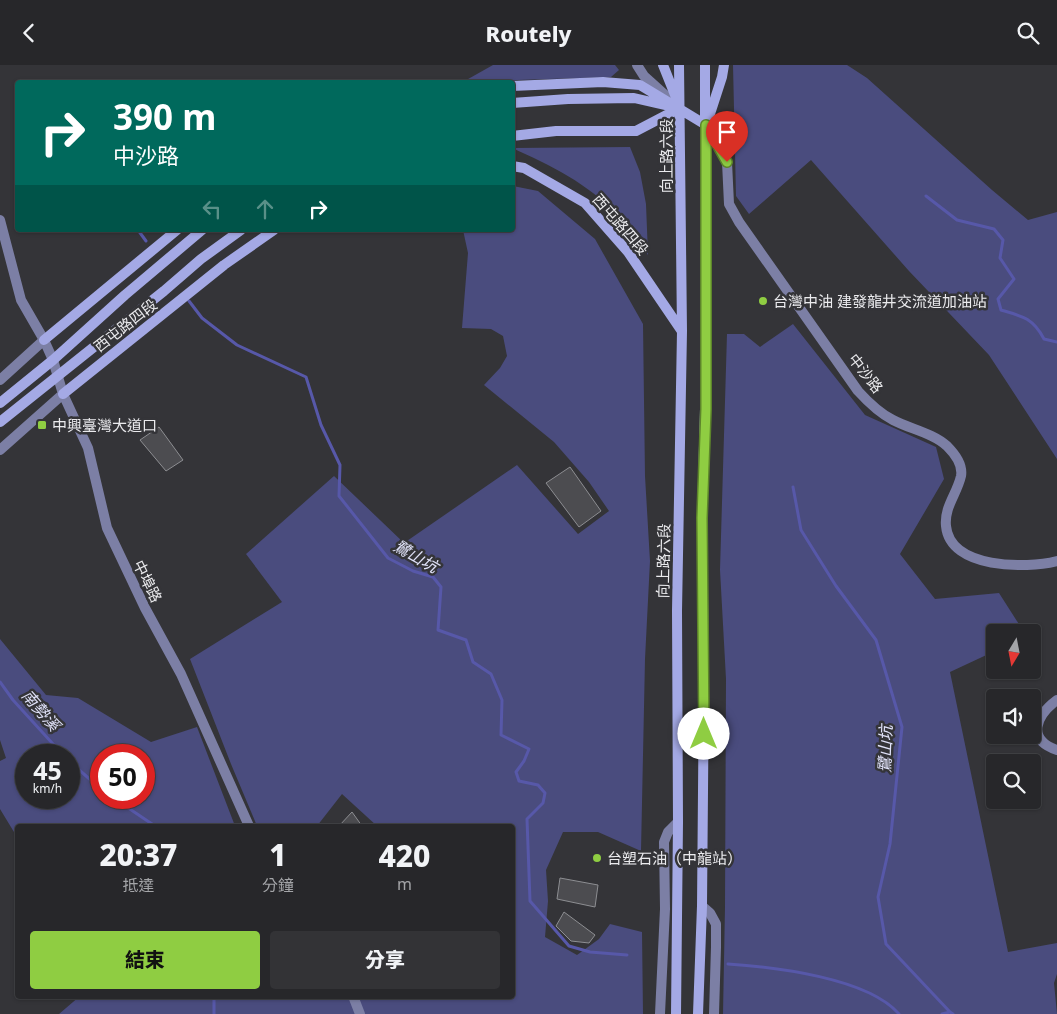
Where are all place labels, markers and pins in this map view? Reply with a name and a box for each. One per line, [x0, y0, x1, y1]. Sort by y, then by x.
pin [706, 111, 748, 162]
place label: 台灣中油 建發龍井交流道加油站 [773, 291, 987, 311]
marker: 台灣中油 建發龍井交流道加油站 [757, 295, 769, 307]
place label: 中興臺灣大道口 [52, 415, 157, 435]
marker: 中興臺灣大道口 [36, 419, 48, 431]
place label: 台塑石油（中龍站） [607, 848, 742, 868]
marker: 台塑石油（中龍站） [591, 852, 603, 864]

